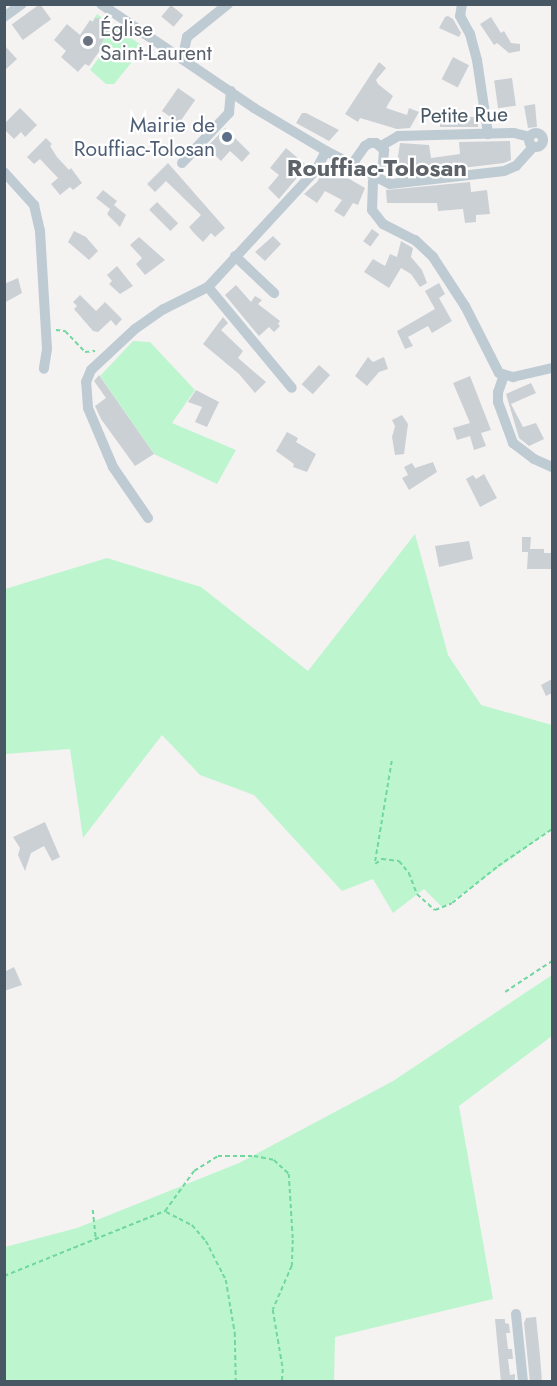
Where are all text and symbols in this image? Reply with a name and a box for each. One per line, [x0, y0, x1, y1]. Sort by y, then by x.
place label: Église Saint-Laurent [100, 16, 212, 66]
marker: Église Saint-Laurent [81, 34, 95, 48]
street label: Petite Rue [420, 102, 508, 128]
place label: Mairie de Rouffiac-Tolosan [74, 112, 215, 162]
marker: Mairie de Rouffiac-Tolosan [220, 130, 234, 144]
district label: Rouffiac-Tolosan [287, 154, 467, 182]

